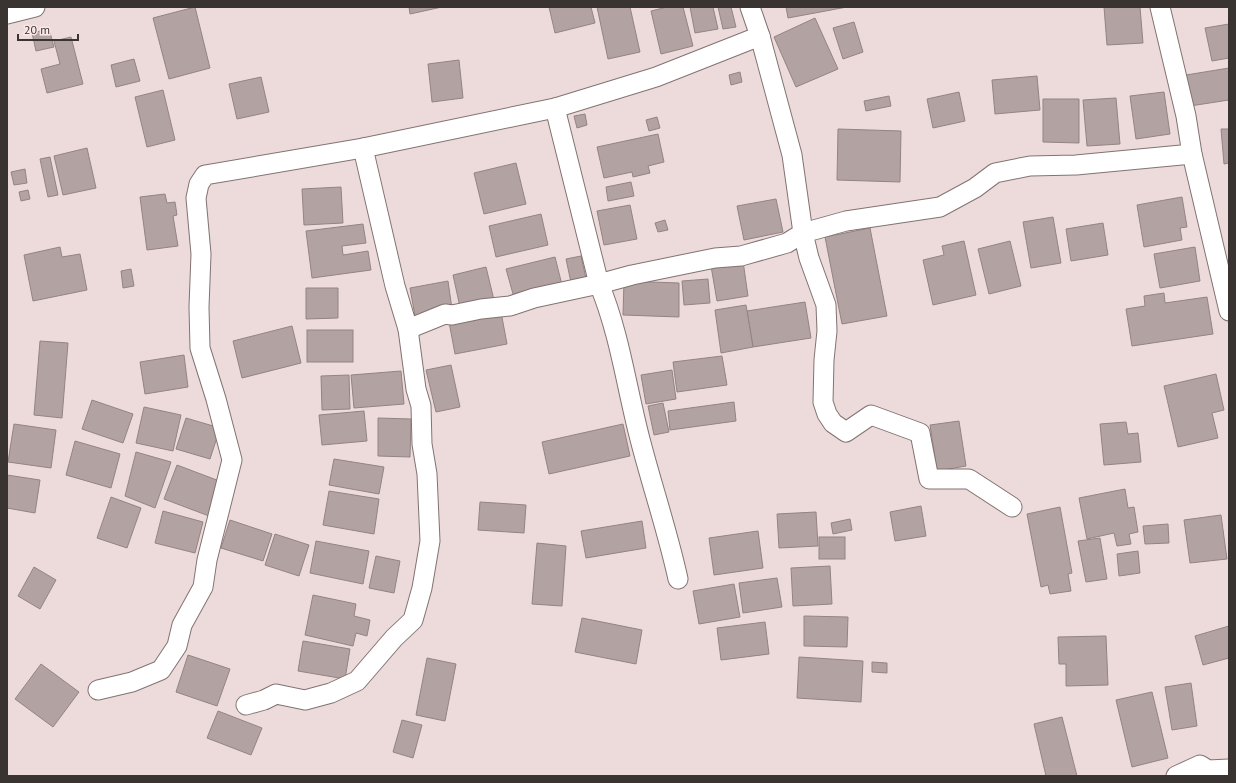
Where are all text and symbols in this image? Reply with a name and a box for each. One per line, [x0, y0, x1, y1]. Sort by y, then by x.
scale bar [18, 16, 78, 42]
text: 20 m [24, 22, 50, 37]

